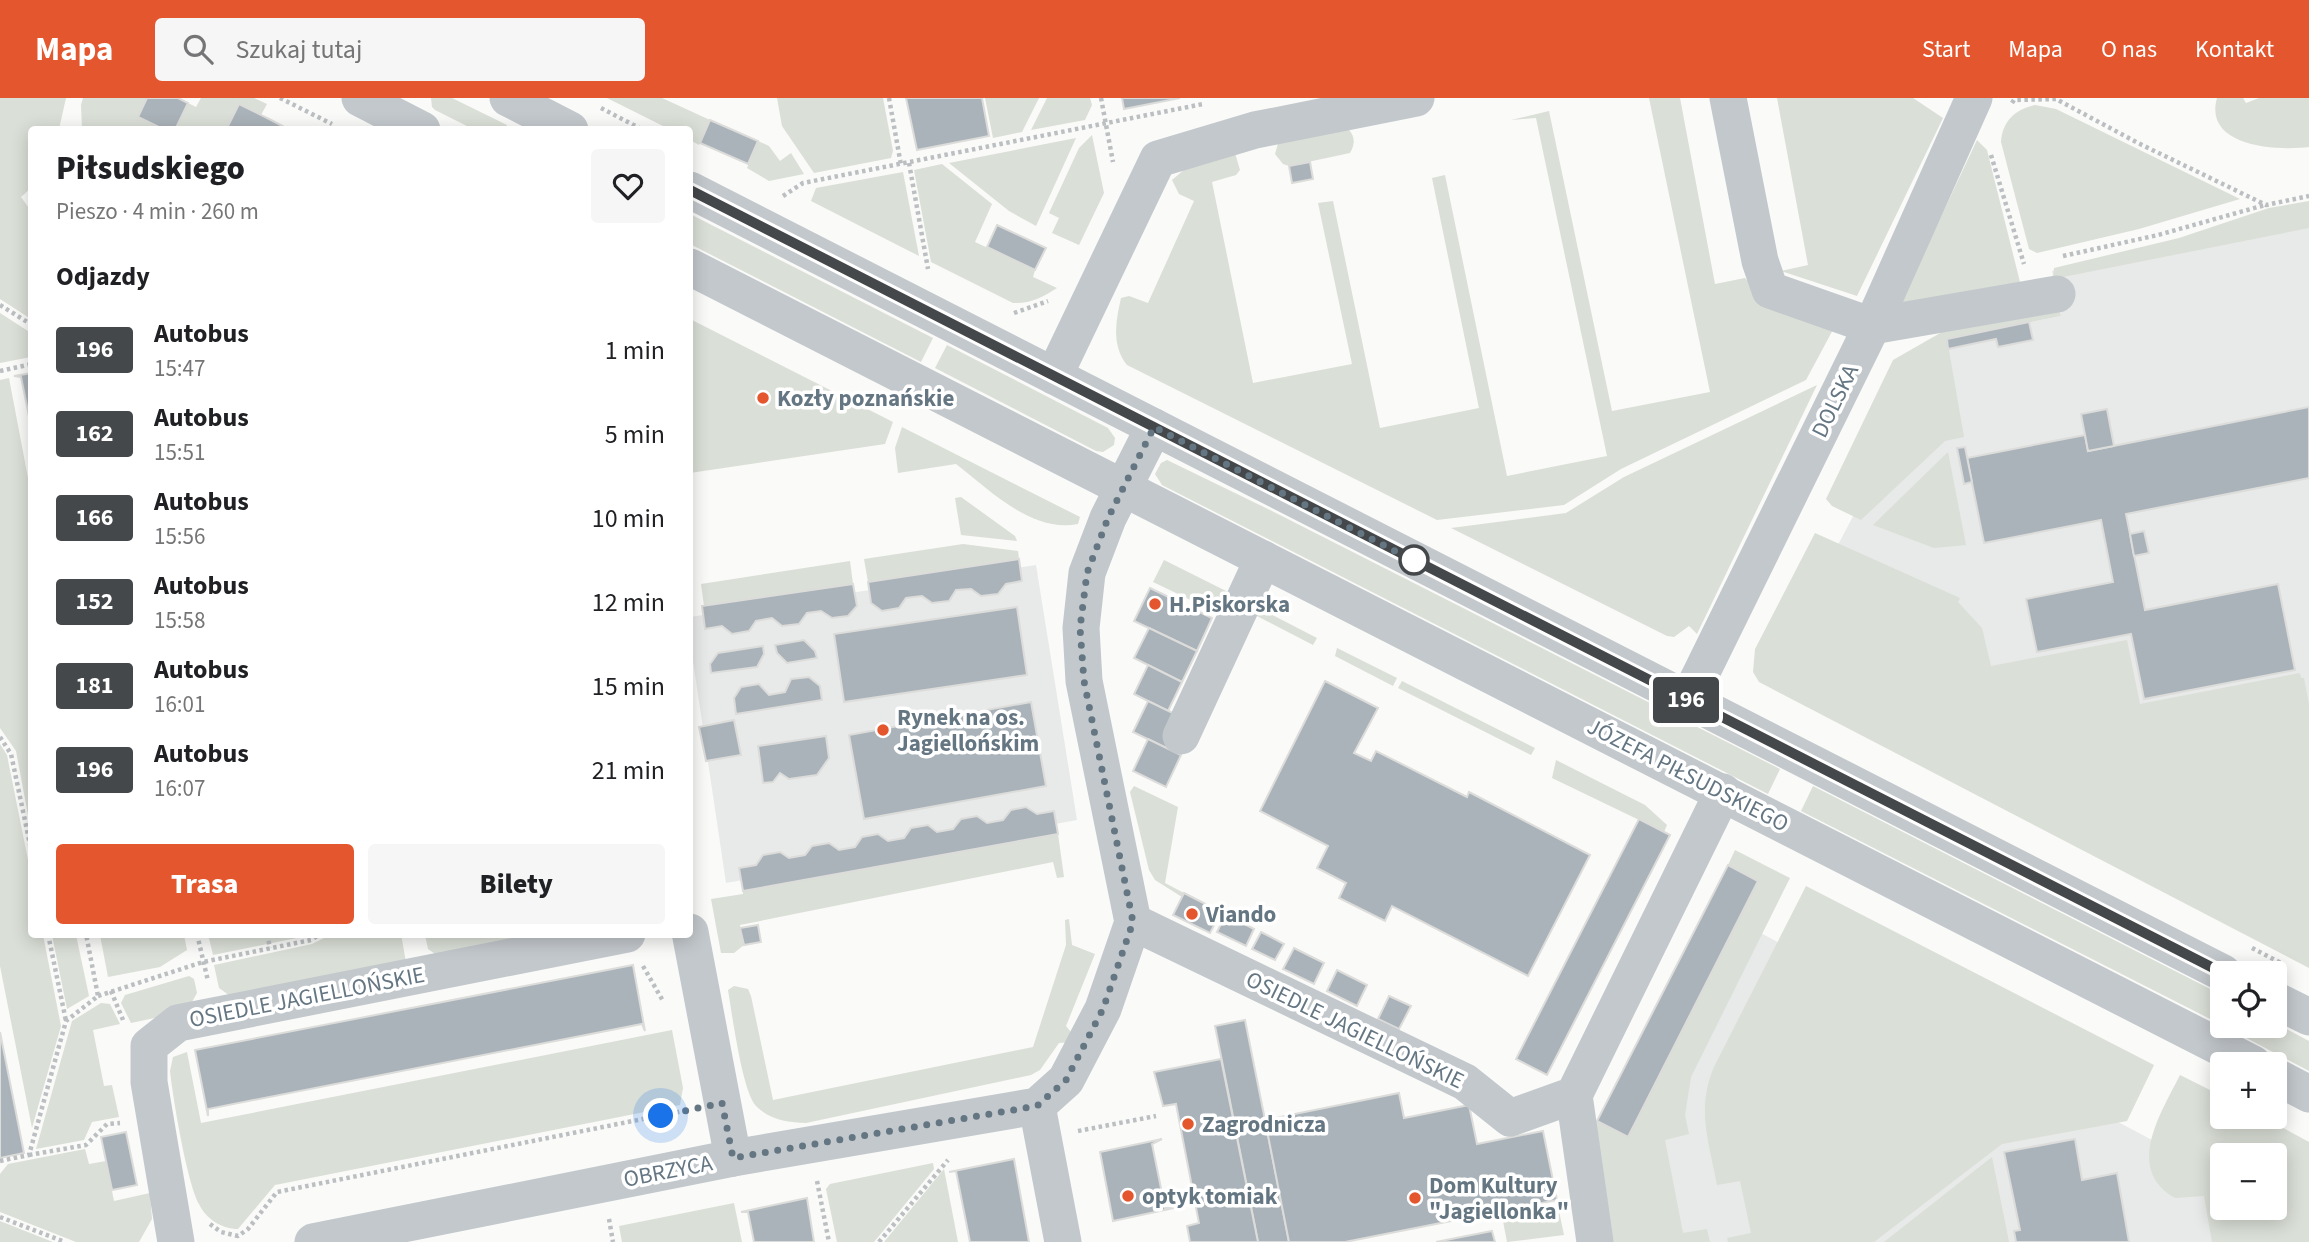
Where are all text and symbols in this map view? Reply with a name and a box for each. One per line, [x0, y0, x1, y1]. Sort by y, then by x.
search box [155, 18, 645, 81]
text: Mapa [35, 26, 113, 73]
icon: search [179, 30, 217, 68]
text: Szukaj tutaj [235, 31, 362, 68]
text: Start [1922, 32, 1970, 67]
text: Mapa [2008, 32, 2063, 67]
text: O nas [2101, 32, 2157, 67]
text: Kontakt [2195, 32, 2274, 67]
text: Piłsudskiego [56, 145, 245, 192]
button: heart [591, 149, 665, 223]
text: Pieszo · 4 min · 260 m [56, 195, 259, 228]
text: Odjazdy [56, 258, 150, 295]
text: Autobus [154, 315, 249, 352]
text: 196 [75, 332, 114, 367]
text: 1 min [605, 332, 665, 369]
text: 15:47 [154, 352, 205, 385]
street label: DOLSKA [1803, 358, 1867, 443]
place label: Kozły poznańskie [777, 382, 954, 415]
marker: Kozły poznańskie [755, 390, 771, 406]
text: Autobus [154, 399, 249, 436]
text: 162 [75, 416, 114, 451]
text: 5 min [605, 416, 665, 453]
text: 15:51 [154, 436, 205, 469]
text: Autobus [154, 483, 249, 520]
text: 166 [75, 500, 114, 535]
text: 10 min [592, 500, 665, 537]
text: 15:56 [154, 520, 205, 553]
unlabelled marker [1399, 545, 1429, 575]
text: Autobus [154, 567, 249, 604]
text: 152 [75, 584, 114, 619]
text: 12 min [592, 584, 665, 621]
place label: H.Piskorska [1169, 588, 1290, 621]
marker: H.Piskorska [1147, 596, 1163, 612]
text: 15:58 [154, 604, 205, 637]
text: Autobus [154, 651, 249, 688]
text: 181 [75, 668, 114, 703]
text: 15 min [592, 668, 665, 705]
line badge: 196 [1646, 677, 1726, 723]
text: 196 [1667, 682, 1705, 717]
text: 16:01 [154, 688, 205, 721]
place label: Rynek na os. Jagiellońskim [897, 701, 1039, 760]
street label: JÓZEFA PIŁSUDSKIEGO [1581, 710, 1795, 840]
marker: Rynek na os. Jagiellońskim [875, 722, 891, 738]
text: Autobus [154, 735, 249, 772]
text: 196 [75, 752, 114, 787]
text: 21 min [592, 752, 665, 789]
text: 16:07 [154, 772, 205, 805]
button: Trasa [56, 844, 354, 924]
button: Bilety [368, 844, 665, 924]
place label: Viando [1205, 898, 1276, 931]
marker: Viando [1184, 906, 1200, 922]
street label: OSIEDLE JAGIELLOŃSKIE [187, 958, 427, 1036]
map controls [2210, 961, 2287, 1220]
button: locate [2210, 961, 2287, 1038]
street label: OSIEDLE JAGIELLOŃSKIE [1240, 963, 1470, 1097]
button: + [2210, 1052, 2287, 1129]
your location [643, 1098, 678, 1133]
place label: Zagrodnicza [1202, 1108, 1326, 1141]
marker: Zagrodnicza [1180, 1116, 1196, 1132]
button: − [2210, 1143, 2287, 1220]
street label: OBRZYCA [621, 1146, 716, 1196]
place label: Dom Kultury "Jagiellonka" [1429, 1169, 1569, 1228]
place label: optyk tomiak [1142, 1180, 1278, 1213]
marker: optyk tomiak [1120, 1188, 1136, 1204]
marker: Dom Kultury "Jagiellonka" [1407, 1190, 1423, 1206]

